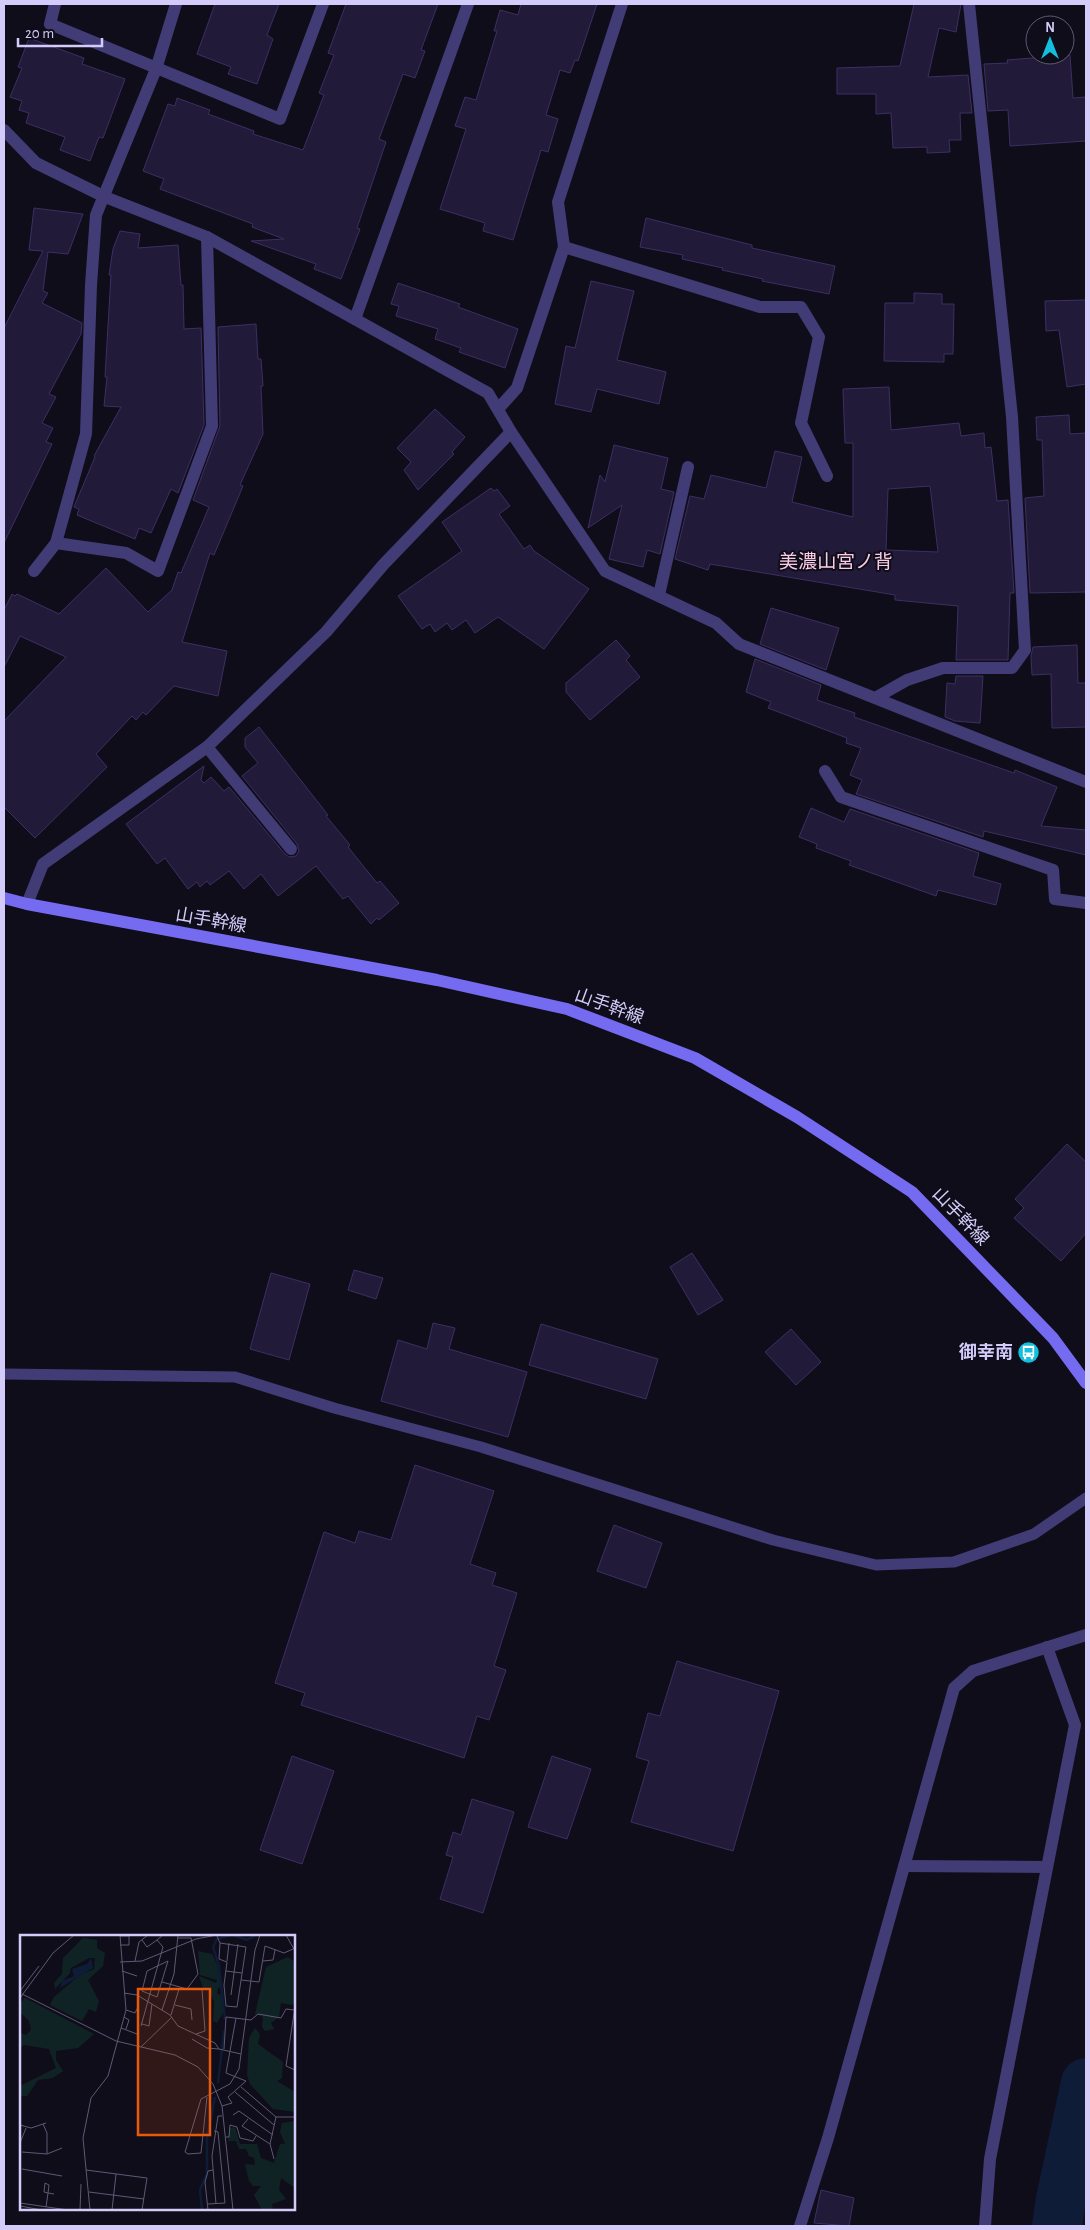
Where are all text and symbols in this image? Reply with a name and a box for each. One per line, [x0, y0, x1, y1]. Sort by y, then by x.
scale bar [18, 15, 101, 47]
north arrow [1025, 15, 1075, 65]
text: N [1045, 21, 1055, 35]
text: 20 m [25, 26, 54, 41]
district label: 美濃山宮ノ背 [779, 551, 893, 572]
street label: 山手幹線 [174, 904, 248, 936]
street label: 山手幹線 [572, 984, 647, 1028]
street label: 山手幹線 [929, 1183, 993, 1249]
bus stop icon: 御幸南 [1017, 1341, 1041, 1365]
place label: 御幸南 [958, 1342, 1013, 1362]
inset map [20, 1935, 295, 2210]

